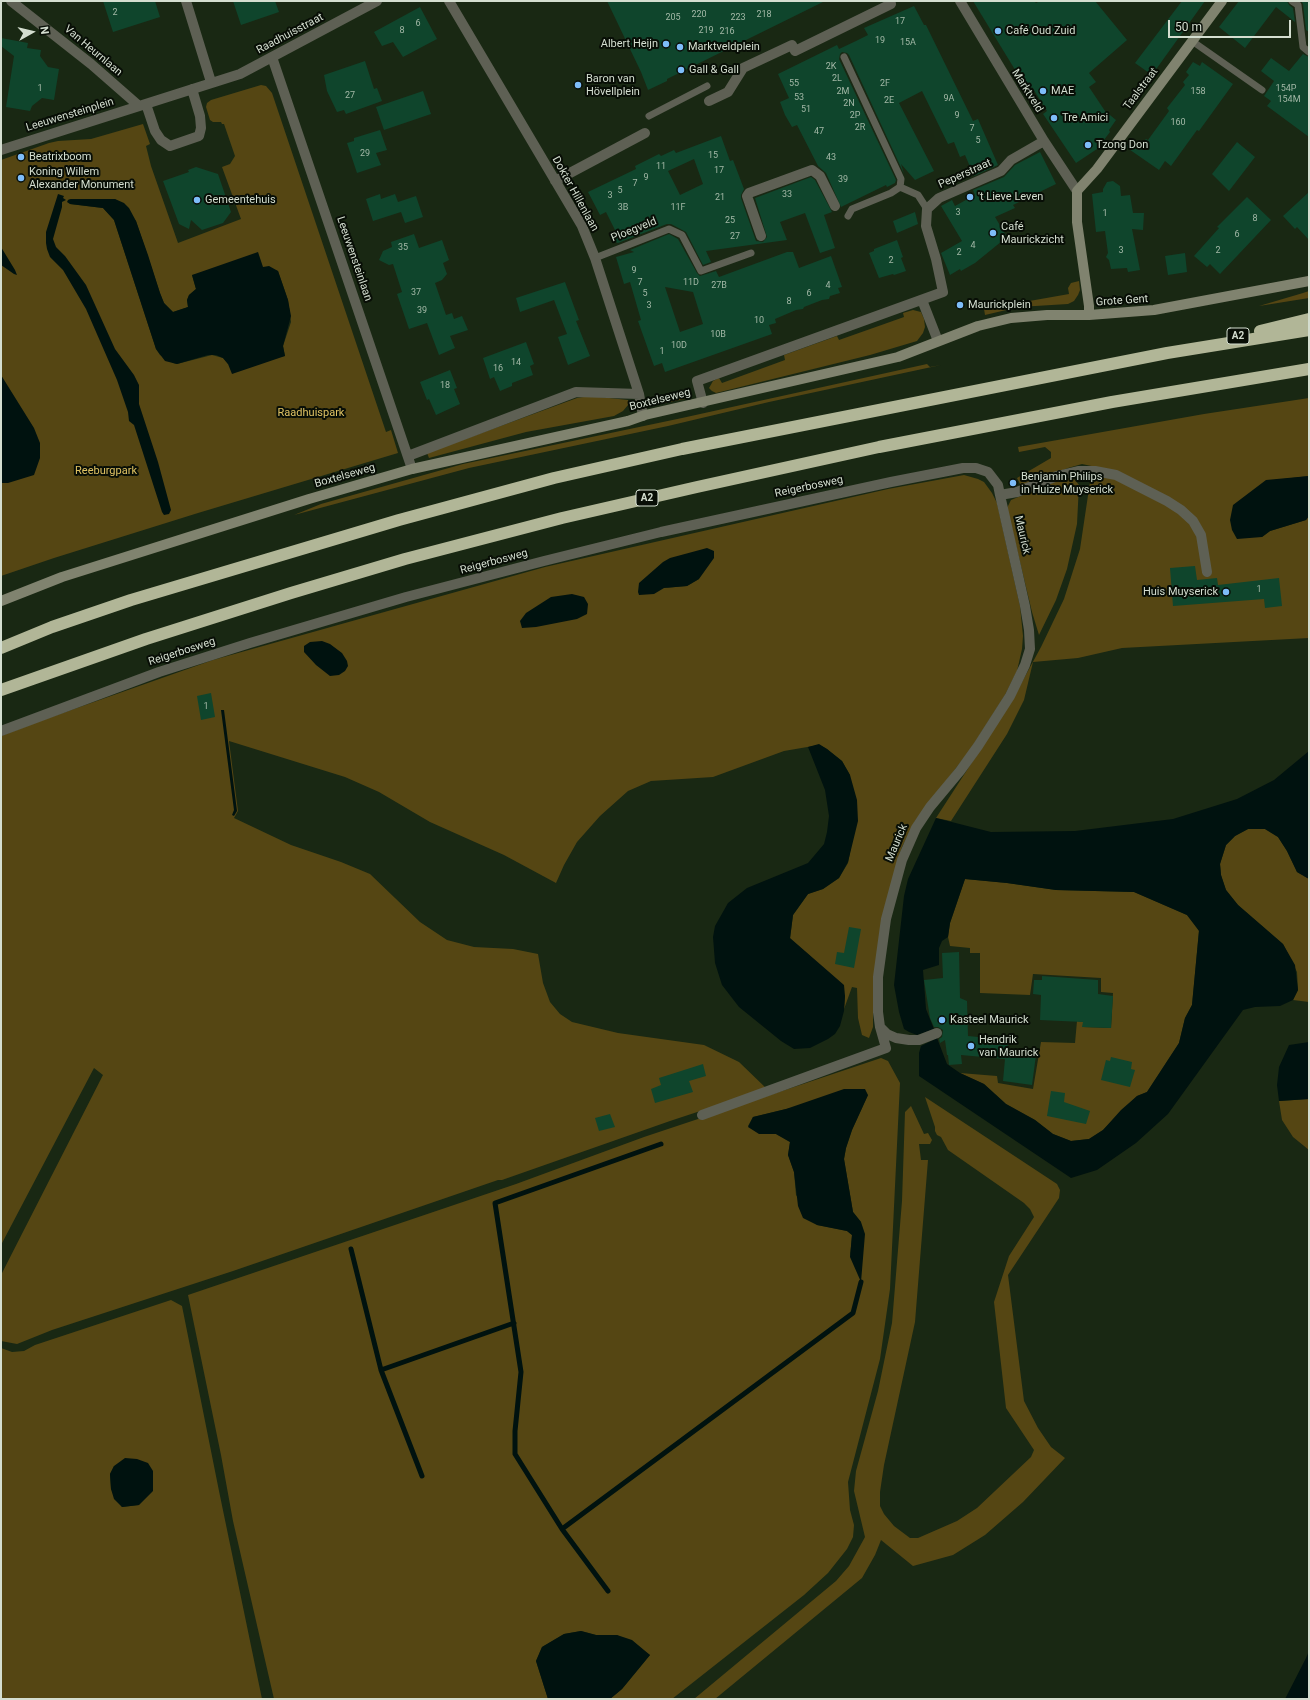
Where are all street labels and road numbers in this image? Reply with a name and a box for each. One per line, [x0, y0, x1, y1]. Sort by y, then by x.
street label: Raadhuisstraat [254, 11, 326, 57]
street label: Van Heurnlaan [61, 23, 125, 79]
street label: Taalstraat [1121, 65, 1161, 113]
street label: Marktveld [1009, 67, 1045, 115]
street label: Leeuwensteinplein [25, 95, 115, 135]
street label: Dokter Hillenlaan [549, 154, 601, 234]
street label: Peperstraat [936, 156, 994, 192]
street label: Leeuwensteinlaan [333, 215, 375, 303]
street label: Ploegveld [609, 215, 659, 245]
street label: Grote Gent [1095, 293, 1149, 309]
road number: A2 [1227, 328, 1249, 344]
street label: Boxtelseweg [628, 386, 692, 414]
street label: Boxtelseweg [313, 461, 377, 491]
street label: Reigerbosweg [774, 473, 844, 501]
road number: A2 [636, 490, 658, 506]
street label: Maurick [1011, 514, 1033, 556]
street label: Reigerbosweg [459, 547, 529, 577]
street label: Reigerbosweg [147, 635, 217, 669]
street label: Maurick [883, 822, 911, 864]

